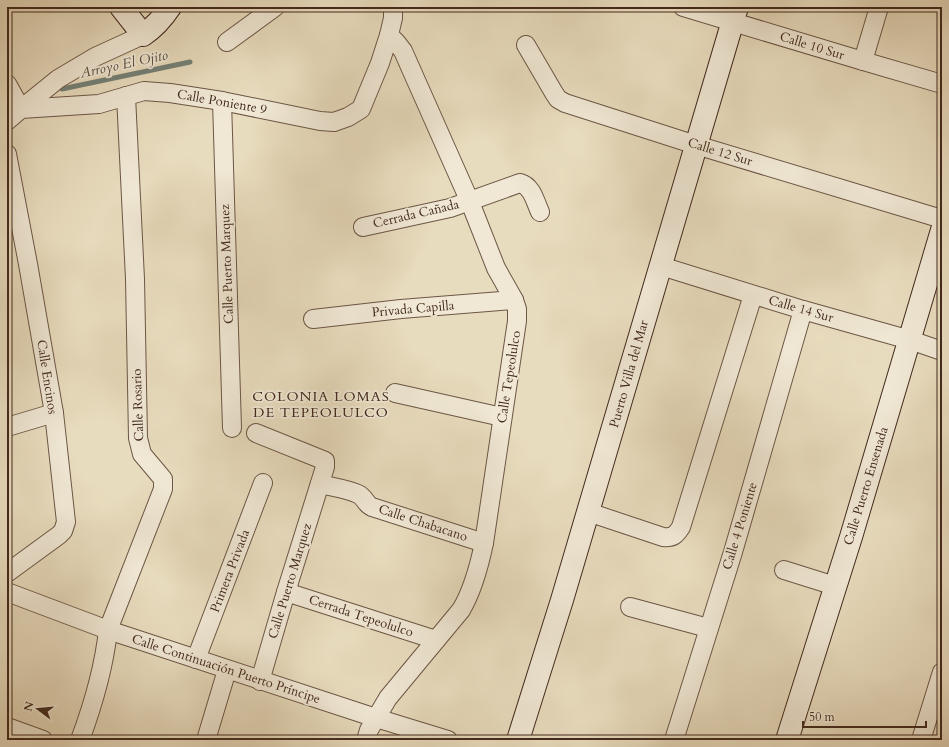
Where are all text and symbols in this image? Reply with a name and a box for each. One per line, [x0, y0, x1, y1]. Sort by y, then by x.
street label: Calle 10 Sur [777, 28, 847, 64]
water label: Arroyo El Ojito [77, 45, 170, 83]
street label: Calle Poniente 9 [176, 85, 269, 119]
street label: Calle 12 Sur [685, 134, 755, 170]
street label: Cerrada Cañada [371, 195, 461, 233]
street label: Calle Puerto Marquez [216, 204, 238, 324]
street label: Calle 14 Sur [766, 291, 836, 327]
street label: Privada Capilla [371, 296, 455, 322]
street label: Puerto Villa del Mar [605, 318, 653, 430]
street label: Calle Tepeolulco [493, 329, 525, 425]
street label: Calle Encinos [32, 338, 62, 416]
street label: Calle Rosario [128, 368, 148, 442]
district label: COLONIA LOMAS DE TEPEOLULCO [252, 387, 390, 422]
street label: Calle Puerto Ensenada [839, 424, 893, 547]
street label: Calle 4 Poniente [718, 480, 762, 572]
street label: Calle Chabacano [376, 500, 470, 546]
street label: Calle Puerto Marquez [264, 521, 316, 641]
street label: Primera Privada [206, 527, 254, 615]
street label: Cerrada Tepeolulco [306, 591, 416, 641]
street label: Calle Continuación Puerto Príncipe [129, 630, 323, 708]
north arrow [18, 689, 58, 729]
text: N [20, 699, 38, 713]
scale bar [803, 703, 926, 729]
text: 50 m [809, 709, 836, 725]

